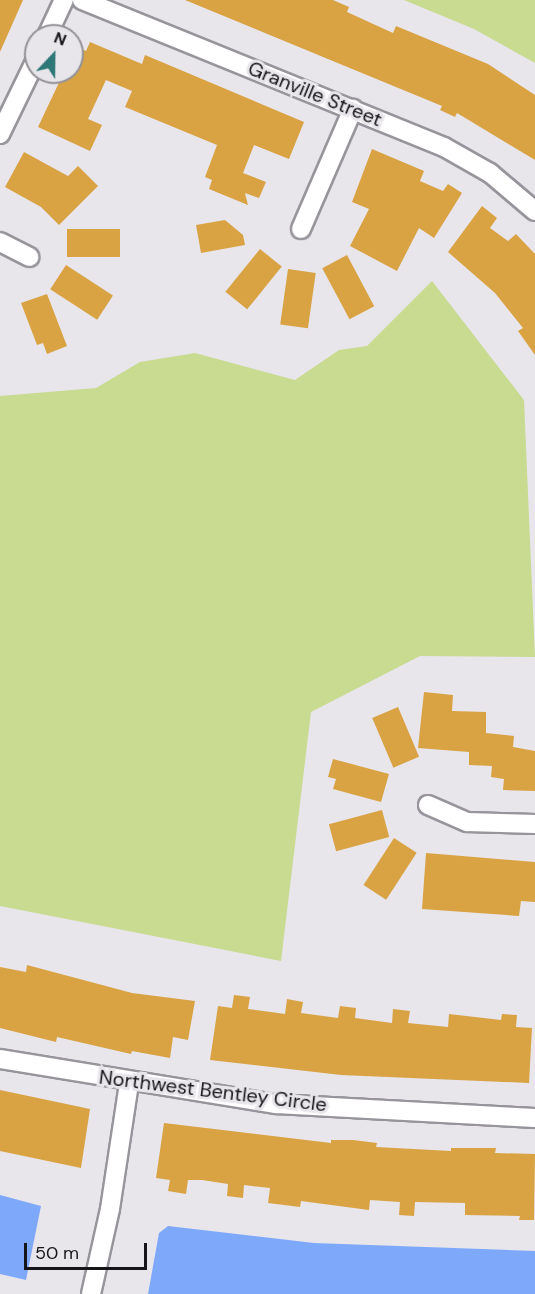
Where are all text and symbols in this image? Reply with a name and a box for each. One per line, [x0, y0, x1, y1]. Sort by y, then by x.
north arrow [24, 24, 84, 84]
text: N [51, 27, 70, 51]
street label: Granville Street [245, 56, 385, 132]
street label: Northwest Bentley Circle [98, 1065, 328, 1117]
scale bar [27, 1231, 150, 1269]
text: 50 m [35, 1241, 79, 1265]

